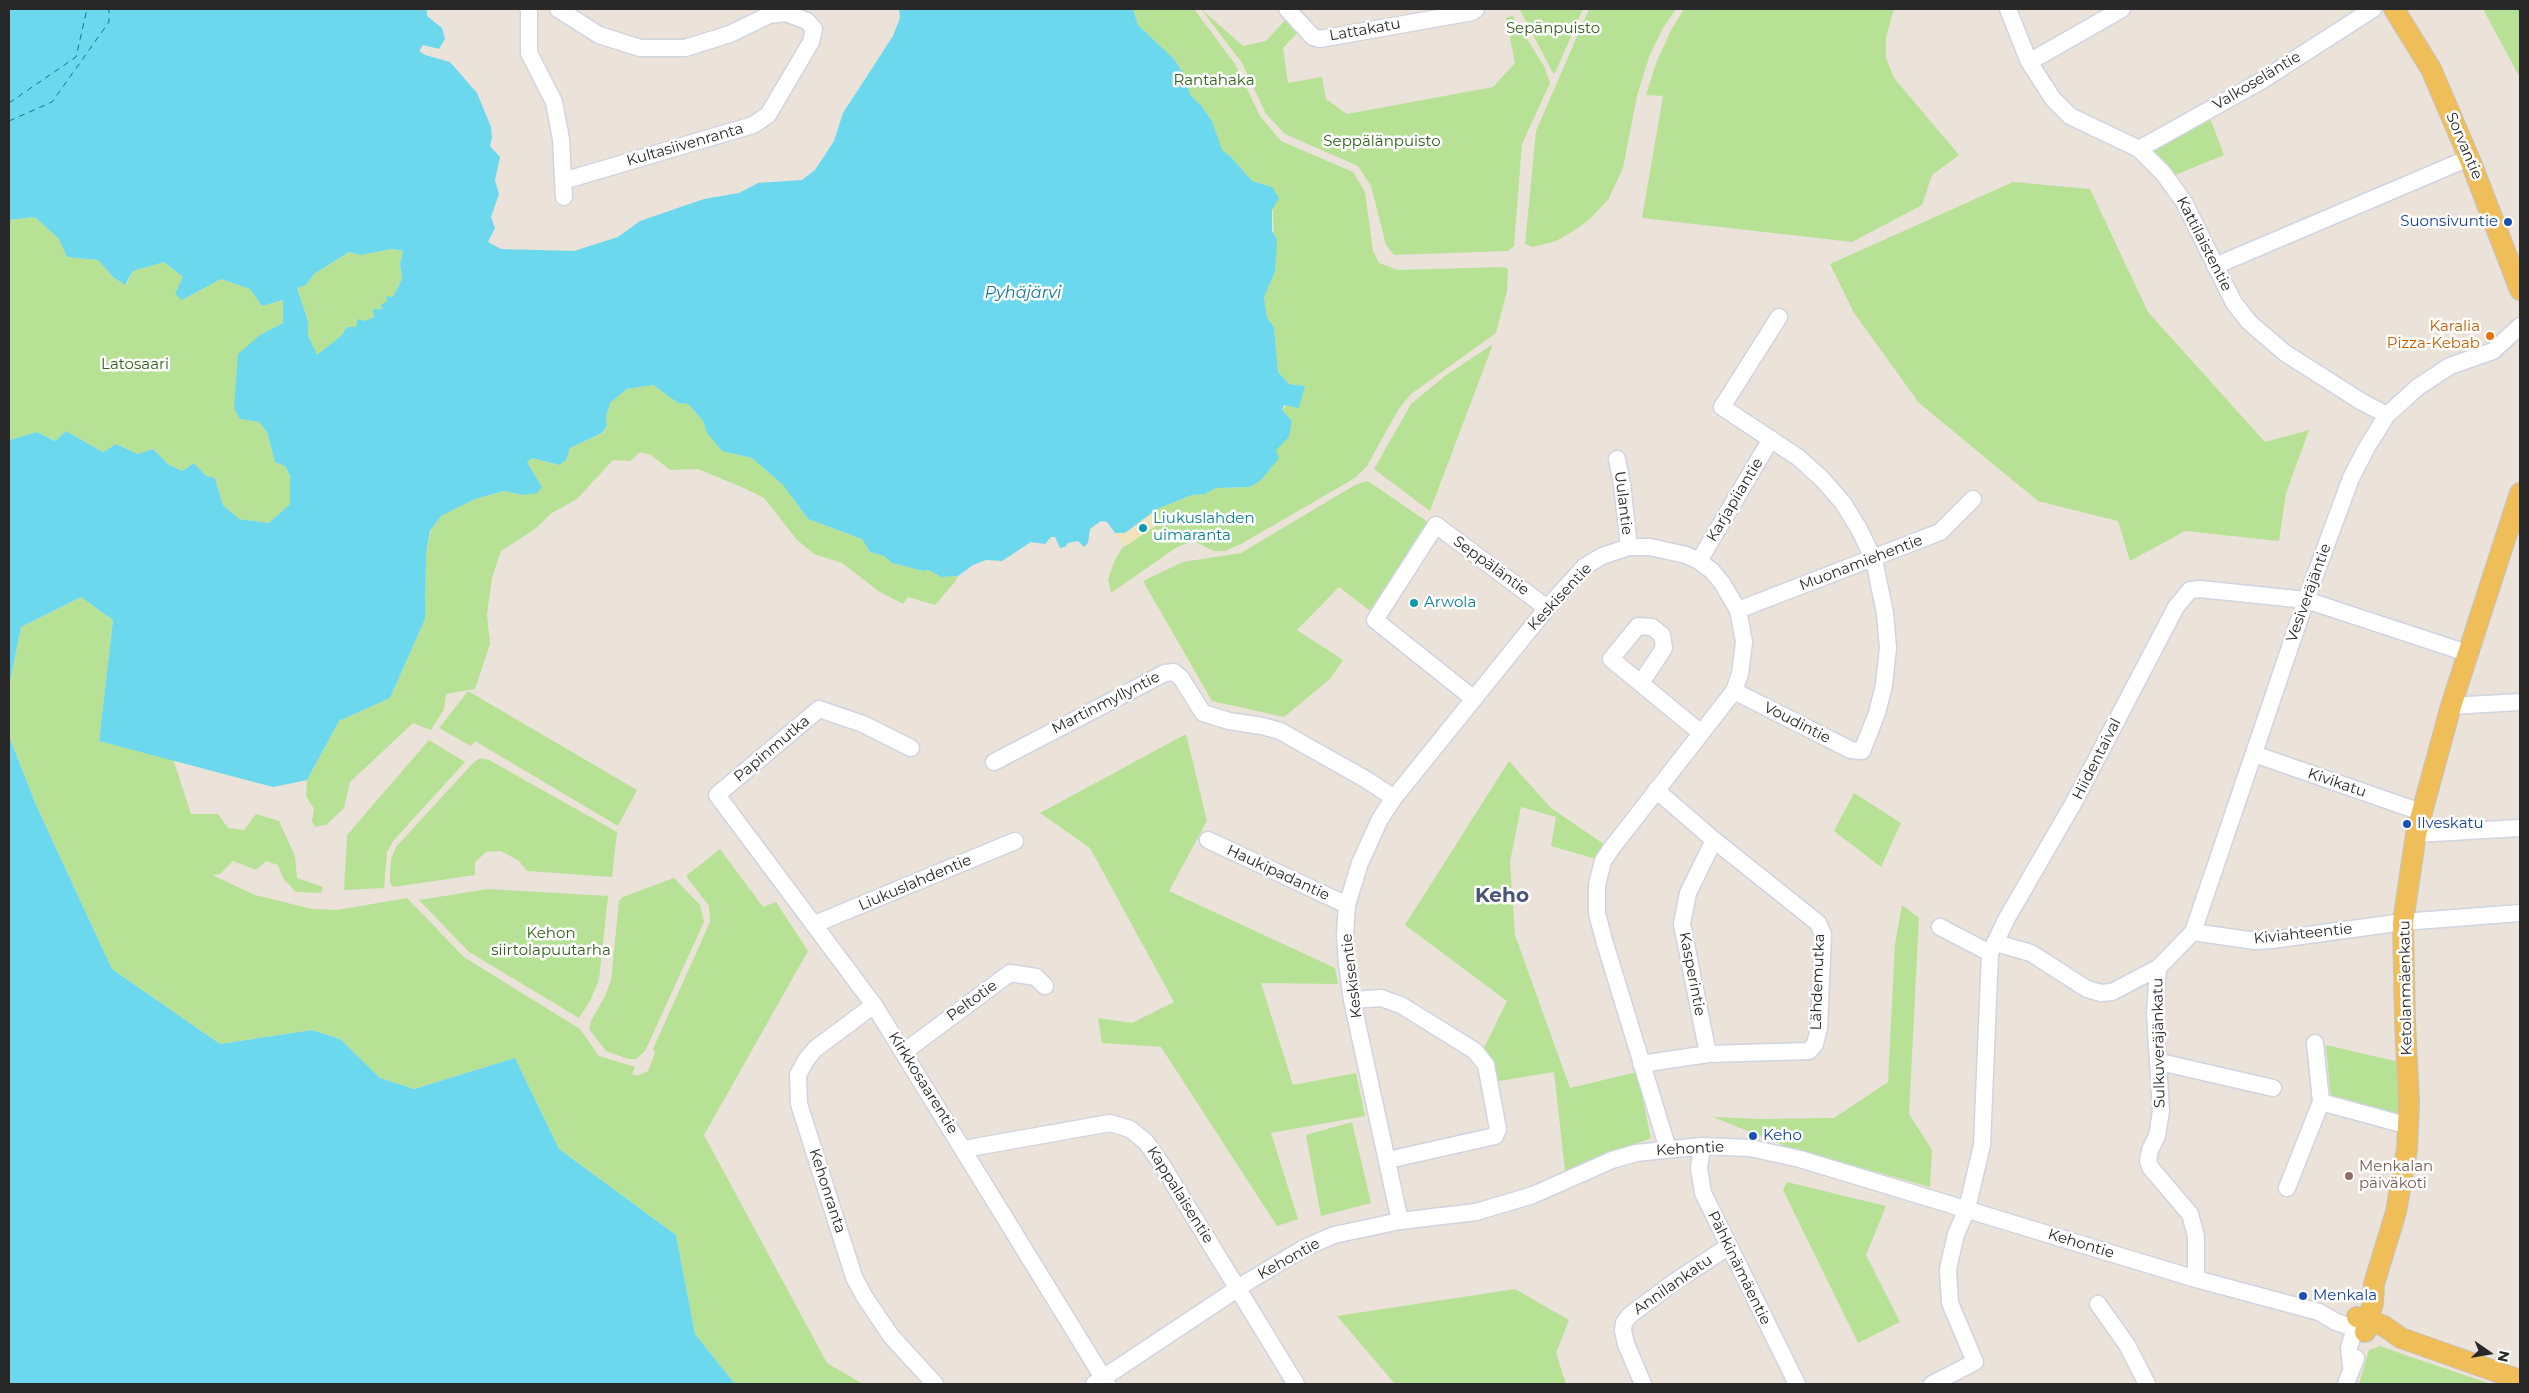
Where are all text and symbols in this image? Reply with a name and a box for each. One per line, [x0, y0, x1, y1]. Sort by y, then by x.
street label: Lattakatu [1328, 15, 1402, 45]
park label: Sepänpuisto [1506, 20, 1600, 38]
street label: Valkoseläntie [2210, 48, 2304, 114]
park label: Rantahaka [1173, 72, 1255, 90]
street label: Sorvantie [2442, 110, 2486, 182]
street label: Kultasiivenranta [625, 120, 745, 170]
park label: Seppälänpuisto [1323, 133, 1441, 151]
street label: Kattilaistentie [2172, 194, 2236, 294]
place label: Suonsivuntie [2400, 213, 2498, 231]
marker: Suonsivuntie [2502, 216, 2514, 228]
water label: Pyhäjärvi [985, 283, 1061, 303]
place label: Karalia Pizza-Kebab [2387, 318, 2480, 353]
marker: Karalia Pizza-Kebab [2484, 330, 2496, 342]
park label: Latosaari [101, 356, 169, 374]
street label: Karjapiiantie [1703, 455, 1767, 545]
street label: Uulantie [1610, 470, 1636, 536]
place label: Liukuslahden uimaranta [1153, 510, 1255, 545]
marker: Liukuslahden uimaranta [1137, 522, 1149, 534]
street label: Muonamiehentie [1797, 531, 1925, 595]
street label: Seppäläntie [1449, 532, 1533, 600]
street label: Vesiveräjäntie [2283, 541, 2335, 645]
street label: Keskisentie [1524, 560, 1596, 634]
place label: Arwola [1424, 594, 1476, 612]
marker: Arwola [1408, 597, 1420, 609]
street label: Martinmyllyntie [1049, 668, 1163, 738]
street label: Voudintie [1761, 698, 1833, 748]
street label: Papinmutka [730, 712, 814, 786]
street label: Hiidentaival [2069, 715, 2125, 803]
street label: Kivikatu [2305, 765, 2369, 801]
place label: Ilveskatu [2417, 815, 2484, 833]
marker: Ilveskatu [2401, 818, 2413, 830]
street label: Haukipadantie [1224, 841, 1332, 905]
street label: Liukuslahdentie [856, 851, 974, 915]
district label: Keho [1475, 884, 1529, 908]
street label: Kiviahteentie [2253, 920, 2353, 948]
street label: Ketolanmäenkatu [2396, 920, 2416, 1056]
park label: Kehon siirtolapuutarha [491, 925, 611, 960]
street label: Kasperintie [1675, 931, 1709, 1017]
street label: Keskisentie [1338, 933, 1366, 1019]
street label: Lähdemutka [1807, 933, 1829, 1031]
street label: Peltotie [943, 977, 1001, 1025]
street label: Sulkuveräjänkatu [2149, 978, 2169, 1108]
street label: Kirkkosaarentie [884, 1029, 962, 1137]
place label: Keho [1763, 1127, 1802, 1145]
marker: Keho [1747, 1130, 1759, 1142]
street label: Kehontie [1655, 1138, 1725, 1160]
street label: Kappalaisentie [1143, 1143, 1217, 1247]
street label: Kehonranta [805, 1146, 849, 1236]
place label: Menkalan päiväkoti [2359, 1158, 2433, 1193]
marker: Menkalan päiväkoti [2343, 1170, 2355, 1182]
street label: Pähkinämäentie [1704, 1208, 1774, 1328]
street label: Kehontie [2046, 1225, 2116, 1263]
street label: Kehontie [1255, 1235, 1323, 1283]
street label: Annilankatu [1630, 1251, 1716, 1319]
place label: Menkala [2313, 1287, 2377, 1305]
marker: Menkala [2297, 1290, 2309, 1302]
north arrow [2464, 1328, 2514, 1378]
text: N [2494, 1349, 2514, 1364]

